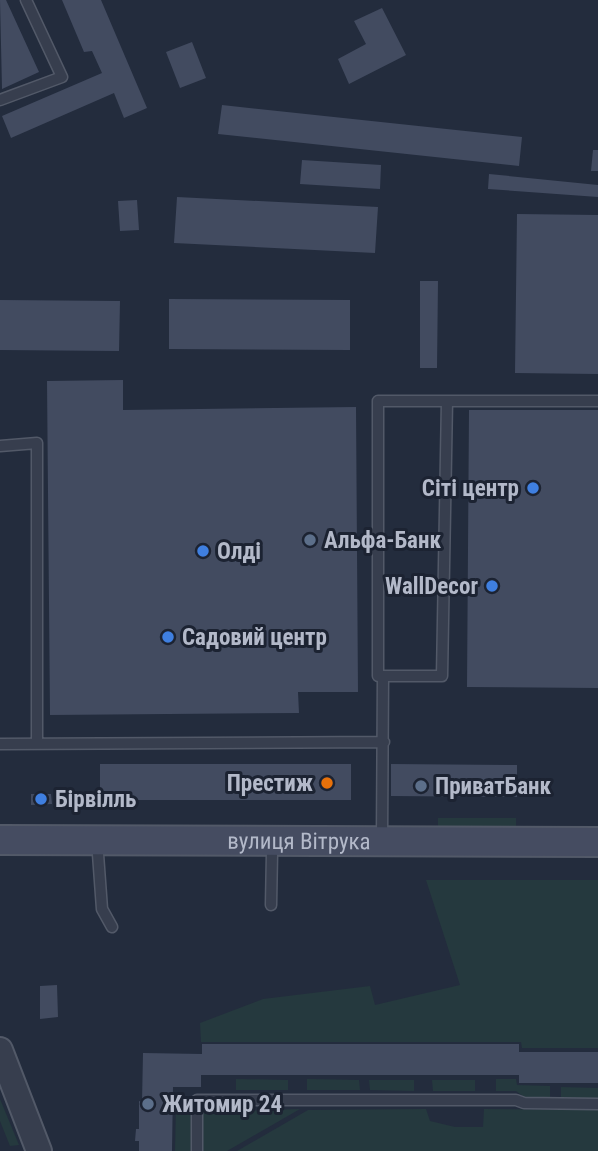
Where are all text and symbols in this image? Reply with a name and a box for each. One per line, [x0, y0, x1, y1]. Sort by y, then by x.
place label: Сіті центр [422, 475, 519, 502]
marker: Сіті центр [525, 480, 541, 496]
place label: Альфа-Банк [324, 527, 441, 554]
marker: Альфа-Банк [302, 532, 318, 548]
place label: Олді [217, 538, 261, 565]
marker: Олді [195, 543, 211, 559]
place label: WallDecor [385, 573, 478, 600]
marker: WallDecor [484, 578, 500, 594]
place label: Садовий центр [182, 624, 327, 651]
marker: Садовий центр [160, 629, 176, 645]
place label: Престиж [227, 770, 313, 797]
place label: ПриватБанк [435, 773, 551, 800]
marker: Престиж [319, 775, 335, 791]
marker: ПриватБанк [413, 778, 429, 794]
place label: Бірвілль [55, 786, 136, 813]
marker: Бірвілль [33, 791, 49, 807]
street label: вулиця Вітрука [227, 828, 371, 855]
place label: Житомир 24 [162, 1091, 282, 1118]
marker: Житомир 24 [140, 1096, 156, 1112]

